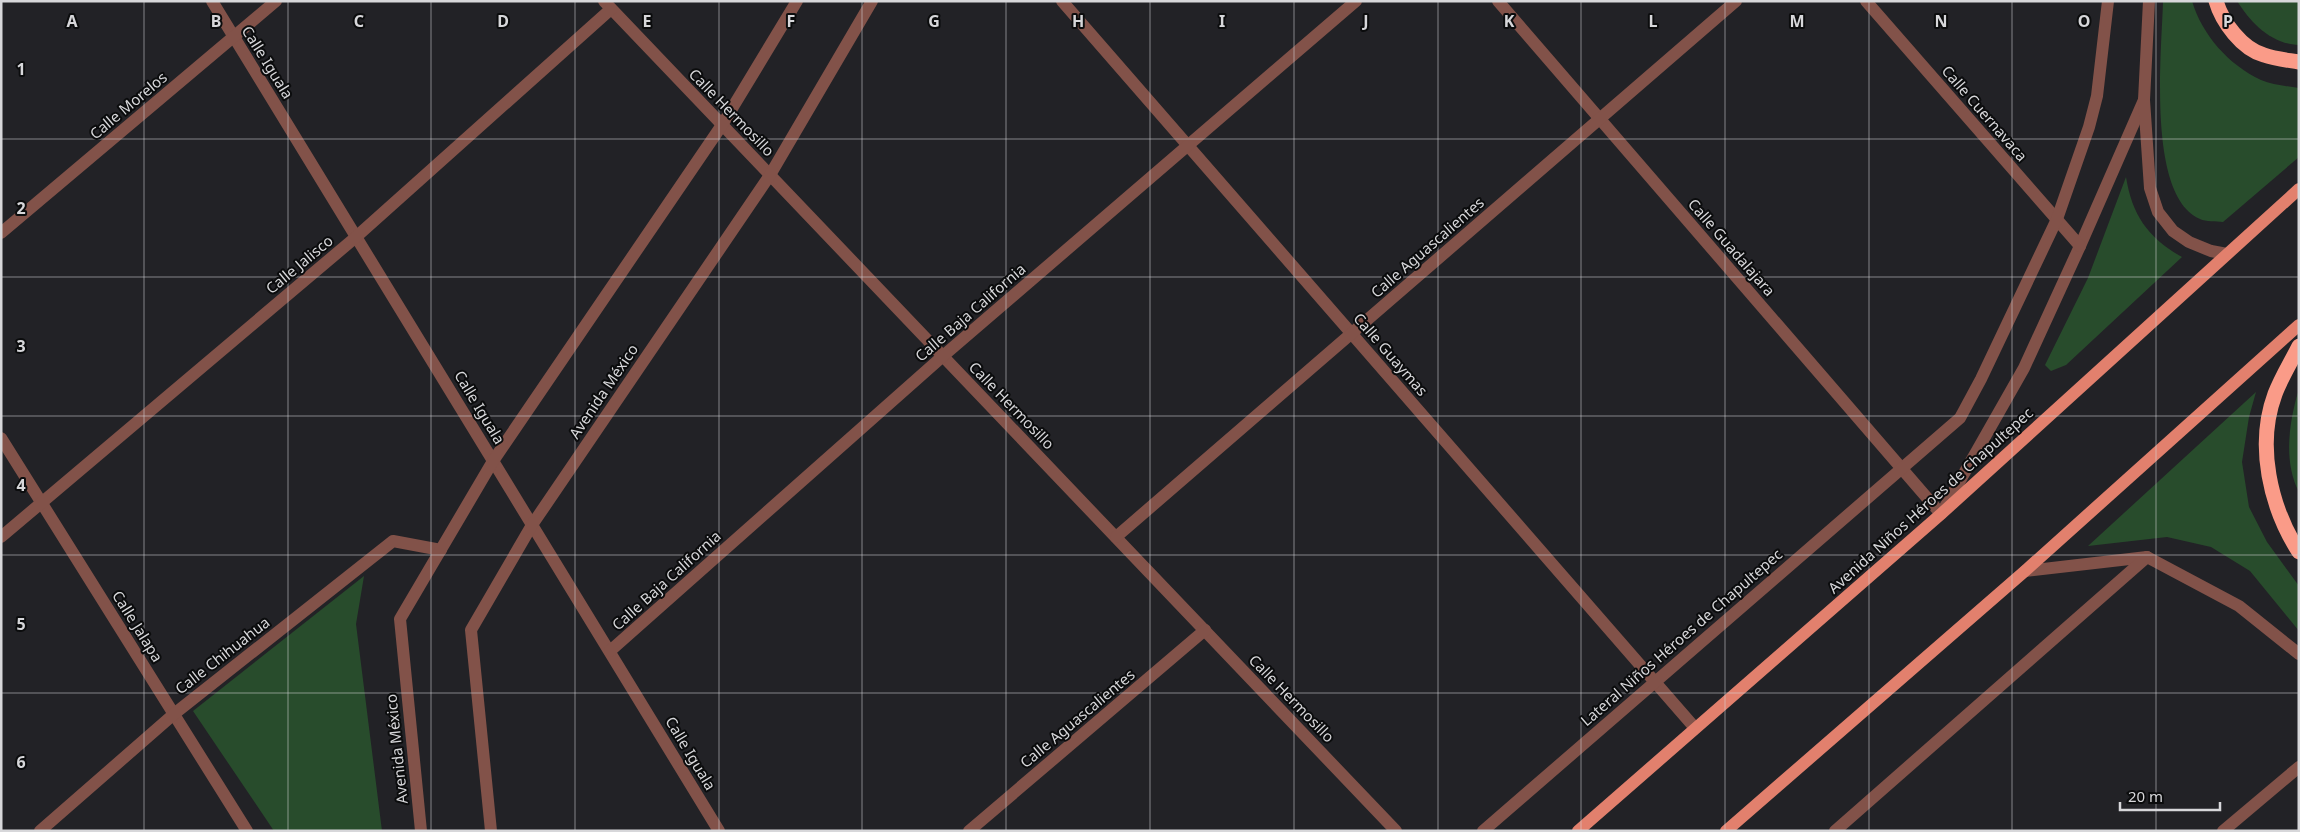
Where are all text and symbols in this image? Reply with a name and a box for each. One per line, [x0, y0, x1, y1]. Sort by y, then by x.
text: A [66, 10, 78, 32]
text: B [211, 10, 221, 32]
text: C [354, 10, 364, 32]
text: D [497, 10, 509, 32]
text: E [643, 10, 652, 32]
text: F [787, 10, 795, 32]
text: G [928, 10, 940, 32]
text: H [1072, 10, 1084, 32]
text: I [1219, 10, 1225, 32]
text: J [1361, 10, 1369, 32]
text: K [1504, 10, 1515, 32]
text: L [1649, 10, 1658, 32]
text: M [1789, 10, 1805, 32]
text: N [1934, 10, 1948, 32]
text: O [2078, 10, 2090, 32]
text: P [2223, 10, 2233, 32]
street label: Calle Iguala [238, 22, 298, 102]
text: 1 [16, 58, 26, 80]
street label: Calle Cuernavaca [1938, 61, 2032, 165]
street label: Calle Hermosillo [685, 64, 779, 160]
street label: Calle Morelos [85, 67, 171, 143]
street label: Calle Aguascalientes [1366, 192, 1488, 302]
street label: Calle Guadalajara [1684, 194, 1780, 300]
text: 2 [16, 197, 26, 219]
street label: Calle Jalisco [261, 230, 337, 298]
street label: Calle Baja California [911, 259, 1029, 365]
street label: Calle Guaymas [1349, 308, 1433, 400]
text: 3 [16, 335, 26, 357]
street label: Avenida México [564, 340, 642, 442]
street label: Calle Hermosillo [965, 357, 1059, 453]
street label: Calle Iguala [450, 367, 510, 447]
street label: Avenida Niños Héroes de Chapultepec [1823, 403, 2037, 597]
text: 4 [16, 474, 26, 496]
street label: Calle Baja California [607, 526, 725, 634]
street label: Lateral Niños Héroes de Chapultepec [1576, 544, 1786, 730]
street label: Calle Jalapa [108, 587, 168, 665]
street label: Calle Chihuahua [171, 612, 273, 698]
text: 5 [16, 613, 26, 635]
street label: Calle Hermosillo [1245, 650, 1339, 746]
street label: Calle Aguascalientes [1015, 664, 1139, 772]
street label: Avenida México [380, 693, 412, 805]
street label: Calle Iguala [661, 713, 721, 793]
text: 6 [16, 751, 26, 773]
scale bar [2120, 780, 2220, 812]
text: 20 m [2128, 786, 2163, 806]

